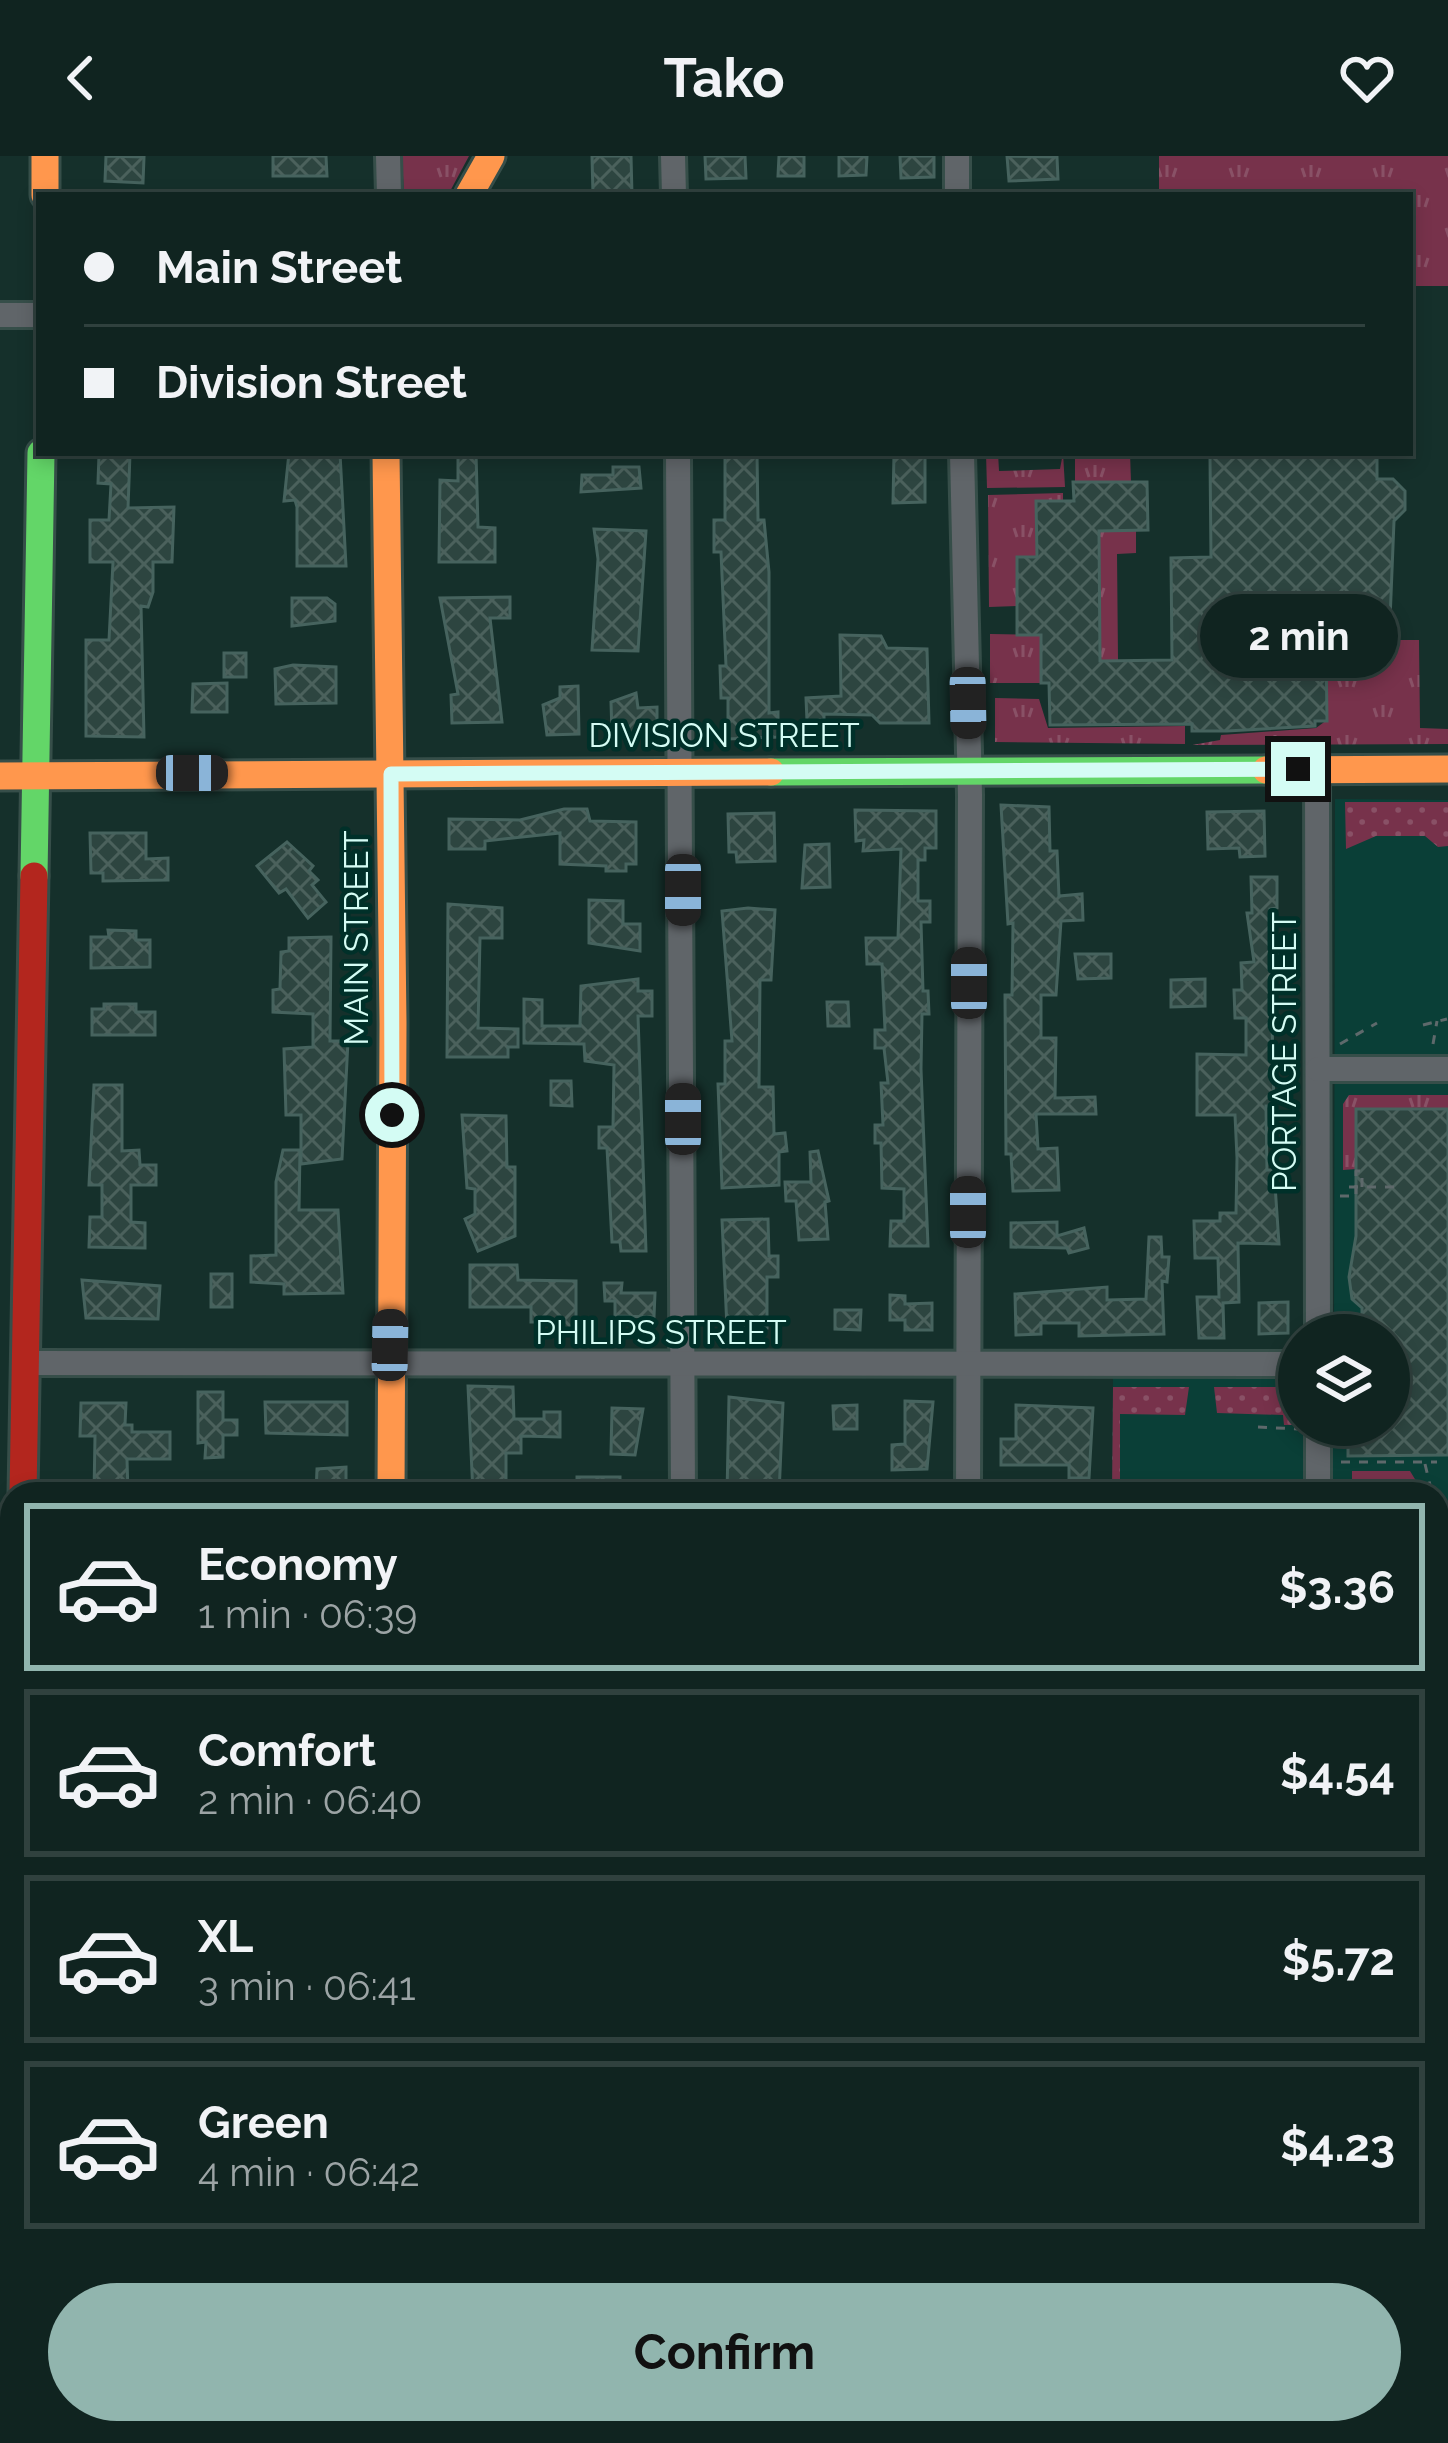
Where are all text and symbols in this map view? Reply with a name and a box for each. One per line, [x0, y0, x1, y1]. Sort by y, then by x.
icon: back [48, 45, 114, 111]
icon: heart [1334, 45, 1400, 111]
text: Tako [663, 46, 785, 110]
text: Main Street [156, 241, 402, 294]
text: Division Street [156, 356, 467, 409]
callout: 2 min [1199, 595, 1397, 679]
text: 2 min [1248, 613, 1350, 659]
car [949, 667, 987, 739]
street label: DIVISION STREET [588, 716, 860, 755]
route end [1271, 742, 1325, 796]
car [156, 755, 228, 791]
street label: MAIN STREET [337, 830, 376, 1046]
car [665, 854, 701, 926]
street label: PORTAGE STREET [1265, 912, 1304, 1192]
car [951, 947, 987, 1019]
car [665, 1083, 701, 1155]
route start [365, 1088, 419, 1142]
car [950, 1176, 986, 1248]
car [371, 1309, 409, 1381]
street label: PHILIPS STREET [535, 1313, 787, 1352]
map controls [1278, 1314, 1410, 1446]
button: layers [1278, 1314, 1410, 1446]
icon: car [54, 1533, 162, 1641]
text: Economy [198, 1538, 398, 1591]
text: $3.36 [1279, 1561, 1395, 1614]
text: 1 min · 06:39 [198, 1591, 417, 1637]
icon: car [54, 1719, 162, 1827]
text: Comfort [198, 1724, 376, 1777]
text: $4.54 [1280, 1747, 1395, 1800]
text: 2 min · 06:40 [198, 1777, 422, 1823]
icon: car [54, 1905, 162, 2013]
text: XL [198, 1910, 253, 1963]
text: $5.72 [1282, 1933, 1395, 1986]
text: 3 min · 06:41 [198, 1963, 416, 2009]
icon: car [54, 2091, 162, 2199]
text: Green [198, 2096, 329, 2149]
text: $4.23 [1280, 2119, 1395, 2172]
text: 4 min · 06:42 [198, 2149, 420, 2195]
button: Confirm [48, 2283, 1401, 2421]

